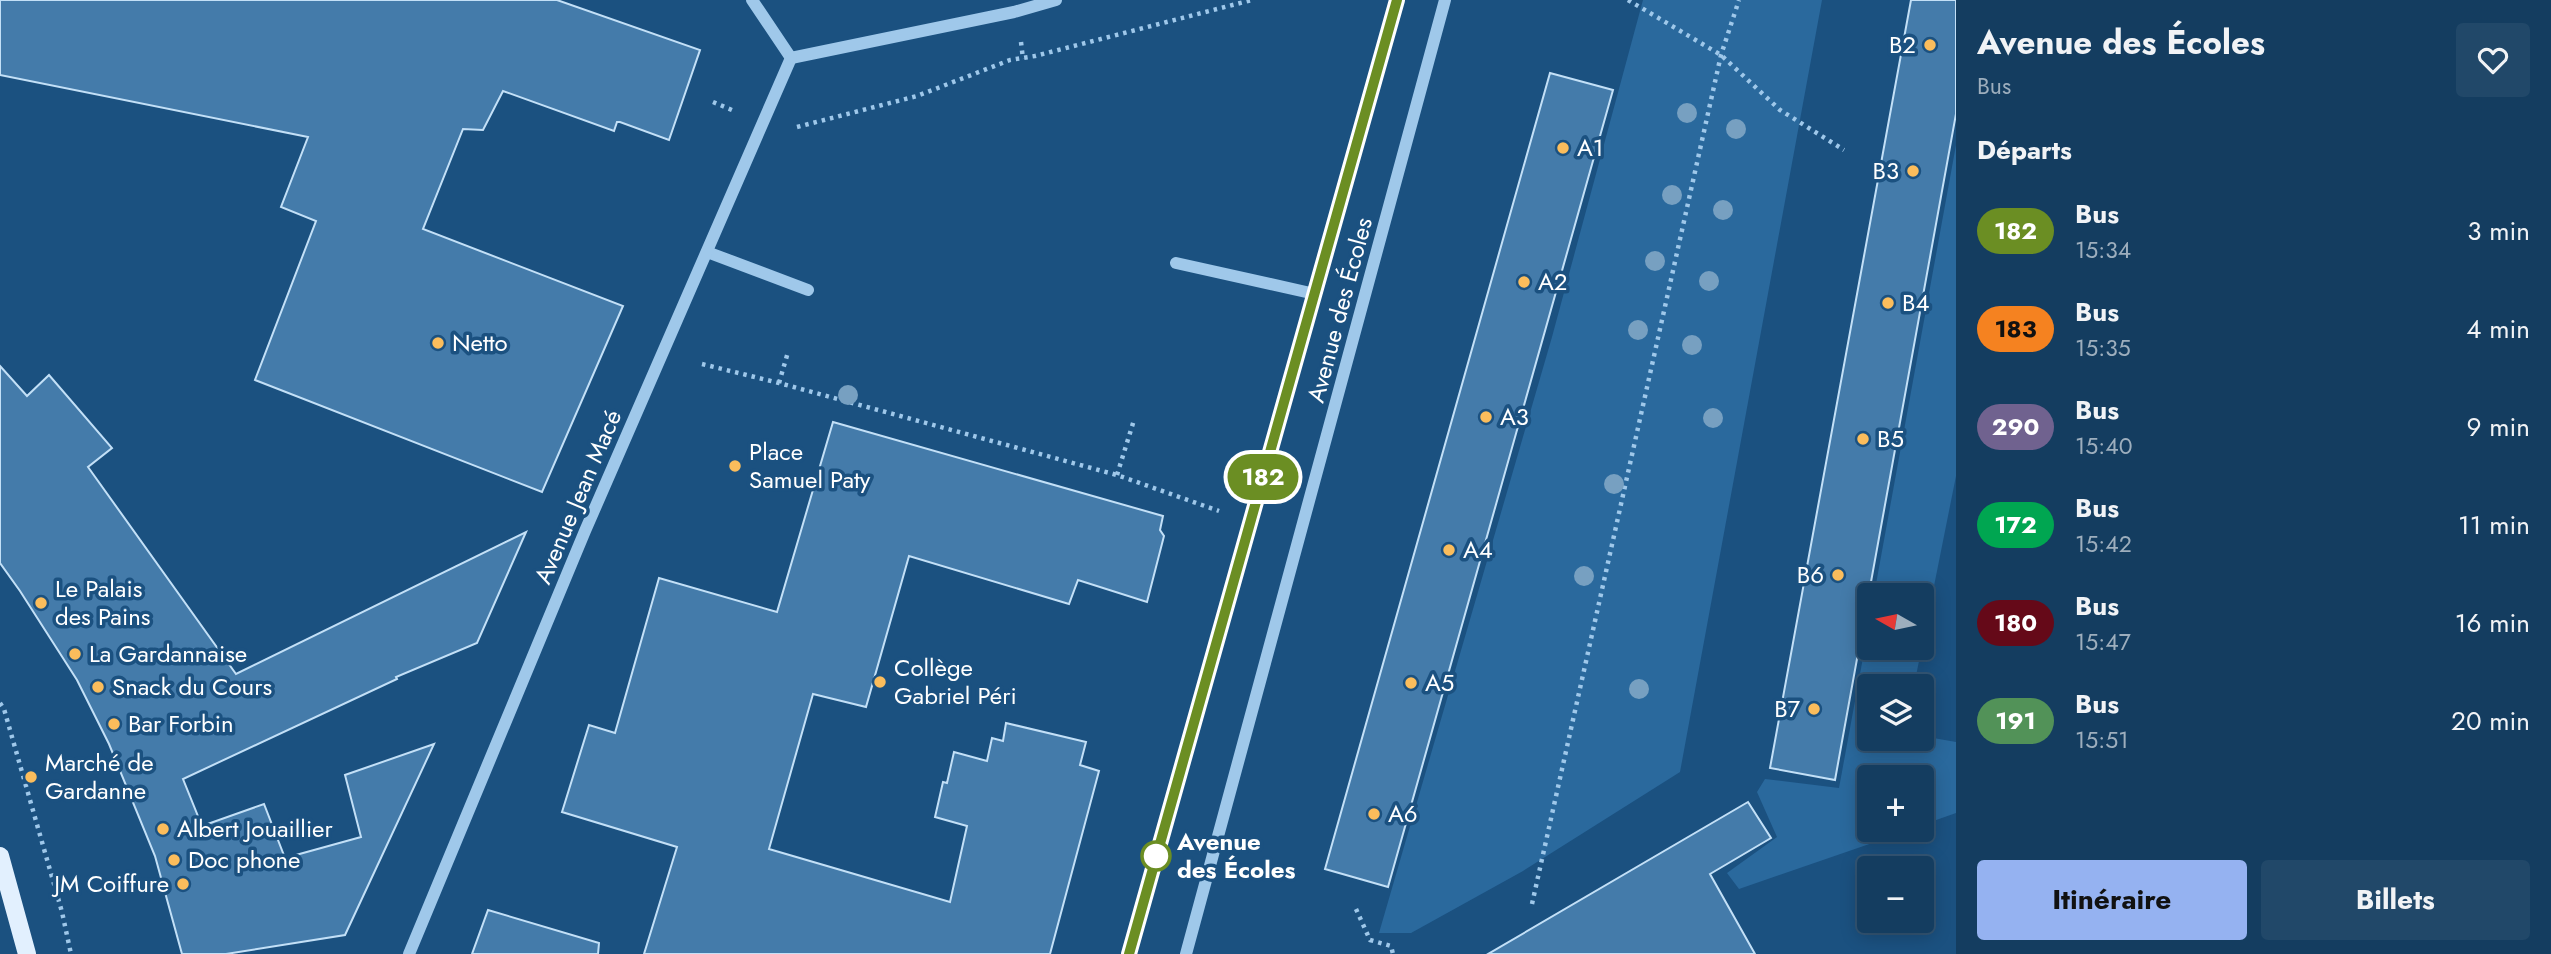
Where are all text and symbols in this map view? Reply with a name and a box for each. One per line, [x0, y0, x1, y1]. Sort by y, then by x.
text: Avenue des Écoles [1977, 19, 2265, 66]
button: heart [2456, 23, 2530, 97]
place label: B2 [1889, 27, 1916, 62]
marker: B2 [1922, 37, 1938, 53]
text: Bus [1977, 69, 2011, 103]
place label: A1 [1577, 130, 1604, 165]
text: Départs [1977, 131, 2072, 169]
marker: A1 [1555, 140, 1571, 156]
place label: B3 [1873, 153, 1899, 188]
marker: B3 [1905, 163, 1921, 179]
text: Bus [2075, 195, 2119, 233]
text: 3 min [2467, 212, 2530, 250]
street label: Avenue des Écoles [1298, 213, 1381, 406]
text: 182 [1994, 213, 2037, 248]
text: 15:34 [2075, 233, 2131, 267]
place label: A2 [1538, 264, 1568, 299]
marker: A2 [1516, 274, 1532, 290]
place label: B4 [1902, 285, 1929, 320]
text: Bus [2075, 293, 2119, 331]
marker: B4 [1880, 295, 1896, 311]
text: 4 min [2466, 310, 2530, 348]
text: 183 [1994, 311, 2037, 346]
place label: Netto [452, 325, 508, 360]
text: 15:35 [2075, 331, 2131, 365]
marker: Netto [430, 335, 446, 351]
text: Bus [2075, 391, 2119, 429]
place label: A3 [1500, 399, 1529, 434]
street label: Avenue Jean Macé [525, 404, 630, 589]
text: 9 min [2467, 408, 2530, 446]
marker: A3 [1478, 409, 1494, 425]
text: 290 [1992, 409, 2039, 444]
place label: B5 [1877, 421, 1904, 456]
text: 15:40 [2075, 429, 2132, 463]
marker: B5 [1855, 431, 1871, 447]
place label: Place Samuel Paty [749, 434, 871, 497]
line badge: 182 [1223, 454, 1303, 500]
marker: Place Samuel Paty [727, 458, 743, 474]
text: 182 [1241, 459, 1285, 494]
text: Bus [2075, 489, 2119, 527]
text: 11 min [2458, 506, 2530, 544]
text: 172 [1994, 507, 2037, 542]
text: 15:42 [2075, 527, 2132, 561]
place label: A4 [1463, 532, 1493, 567]
marker: A4 [1441, 542, 1457, 558]
place label: B6 [1797, 557, 1824, 592]
marker: B6 [1830, 567, 1846, 583]
place label: Le Palais des Pains [55, 571, 150, 634]
north arrow [1857, 583, 1934, 660]
map controls [1857, 583, 1934, 933]
text: Bus [2075, 587, 2119, 625]
marker: Le Palais des Pains [33, 595, 49, 611]
text: 16 min [2455, 604, 2530, 642]
text: 180 [1994, 605, 2037, 640]
text: 15:47 [2075, 625, 2131, 659]
place label: La Gardannaise [89, 636, 247, 671]
marker: La Gardannaise [67, 646, 83, 662]
place label: Collège Gabriel Péri [894, 650, 1017, 713]
place label: A5 [1425, 665, 1454, 700]
place label: Snack du Cours [112, 669, 272, 704]
marker: Collège Gabriel Péri [872, 674, 888, 690]
button: layers [1857, 674, 1934, 751]
marker: A5 [1403, 675, 1419, 691]
marker: Snack du Cours [90, 679, 106, 695]
text: Bus [2075, 685, 2119, 723]
place label: B7 [1774, 691, 1800, 726]
marker: B7 [1806, 701, 1822, 717]
text: 20 min [2451, 702, 2530, 740]
text: 191 [1995, 703, 2036, 738]
place label: Bar Forbin [128, 706, 234, 741]
marker: Bar Forbin [106, 716, 122, 732]
text: 15:51 [2075, 723, 2129, 757]
place label: Marché de Gardanne [45, 745, 154, 808]
button: + [1857, 765, 1934, 842]
marker: Marché de Gardanne [23, 769, 39, 785]
place label: A6 [1388, 796, 1418, 831]
marker: A6 [1366, 806, 1382, 822]
place label: Albert Jouaillier [177, 811, 333, 846]
marker: Albert Jouaillier [155, 821, 171, 837]
place label: Avenue des Écoles [1176, 824, 1295, 887]
marker: Avenue des Écoles [1141, 841, 1171, 871]
place label: Doc phone [188, 842, 300, 877]
marker: Doc phone [166, 852, 182, 868]
button: − [1857, 856, 1934, 933]
button: Itinéraire [1977, 860, 2247, 940]
button: Billets [2261, 860, 2530, 940]
place label: JM Coiffure [51, 866, 169, 901]
marker: JM Coiffure [175, 876, 191, 892]

